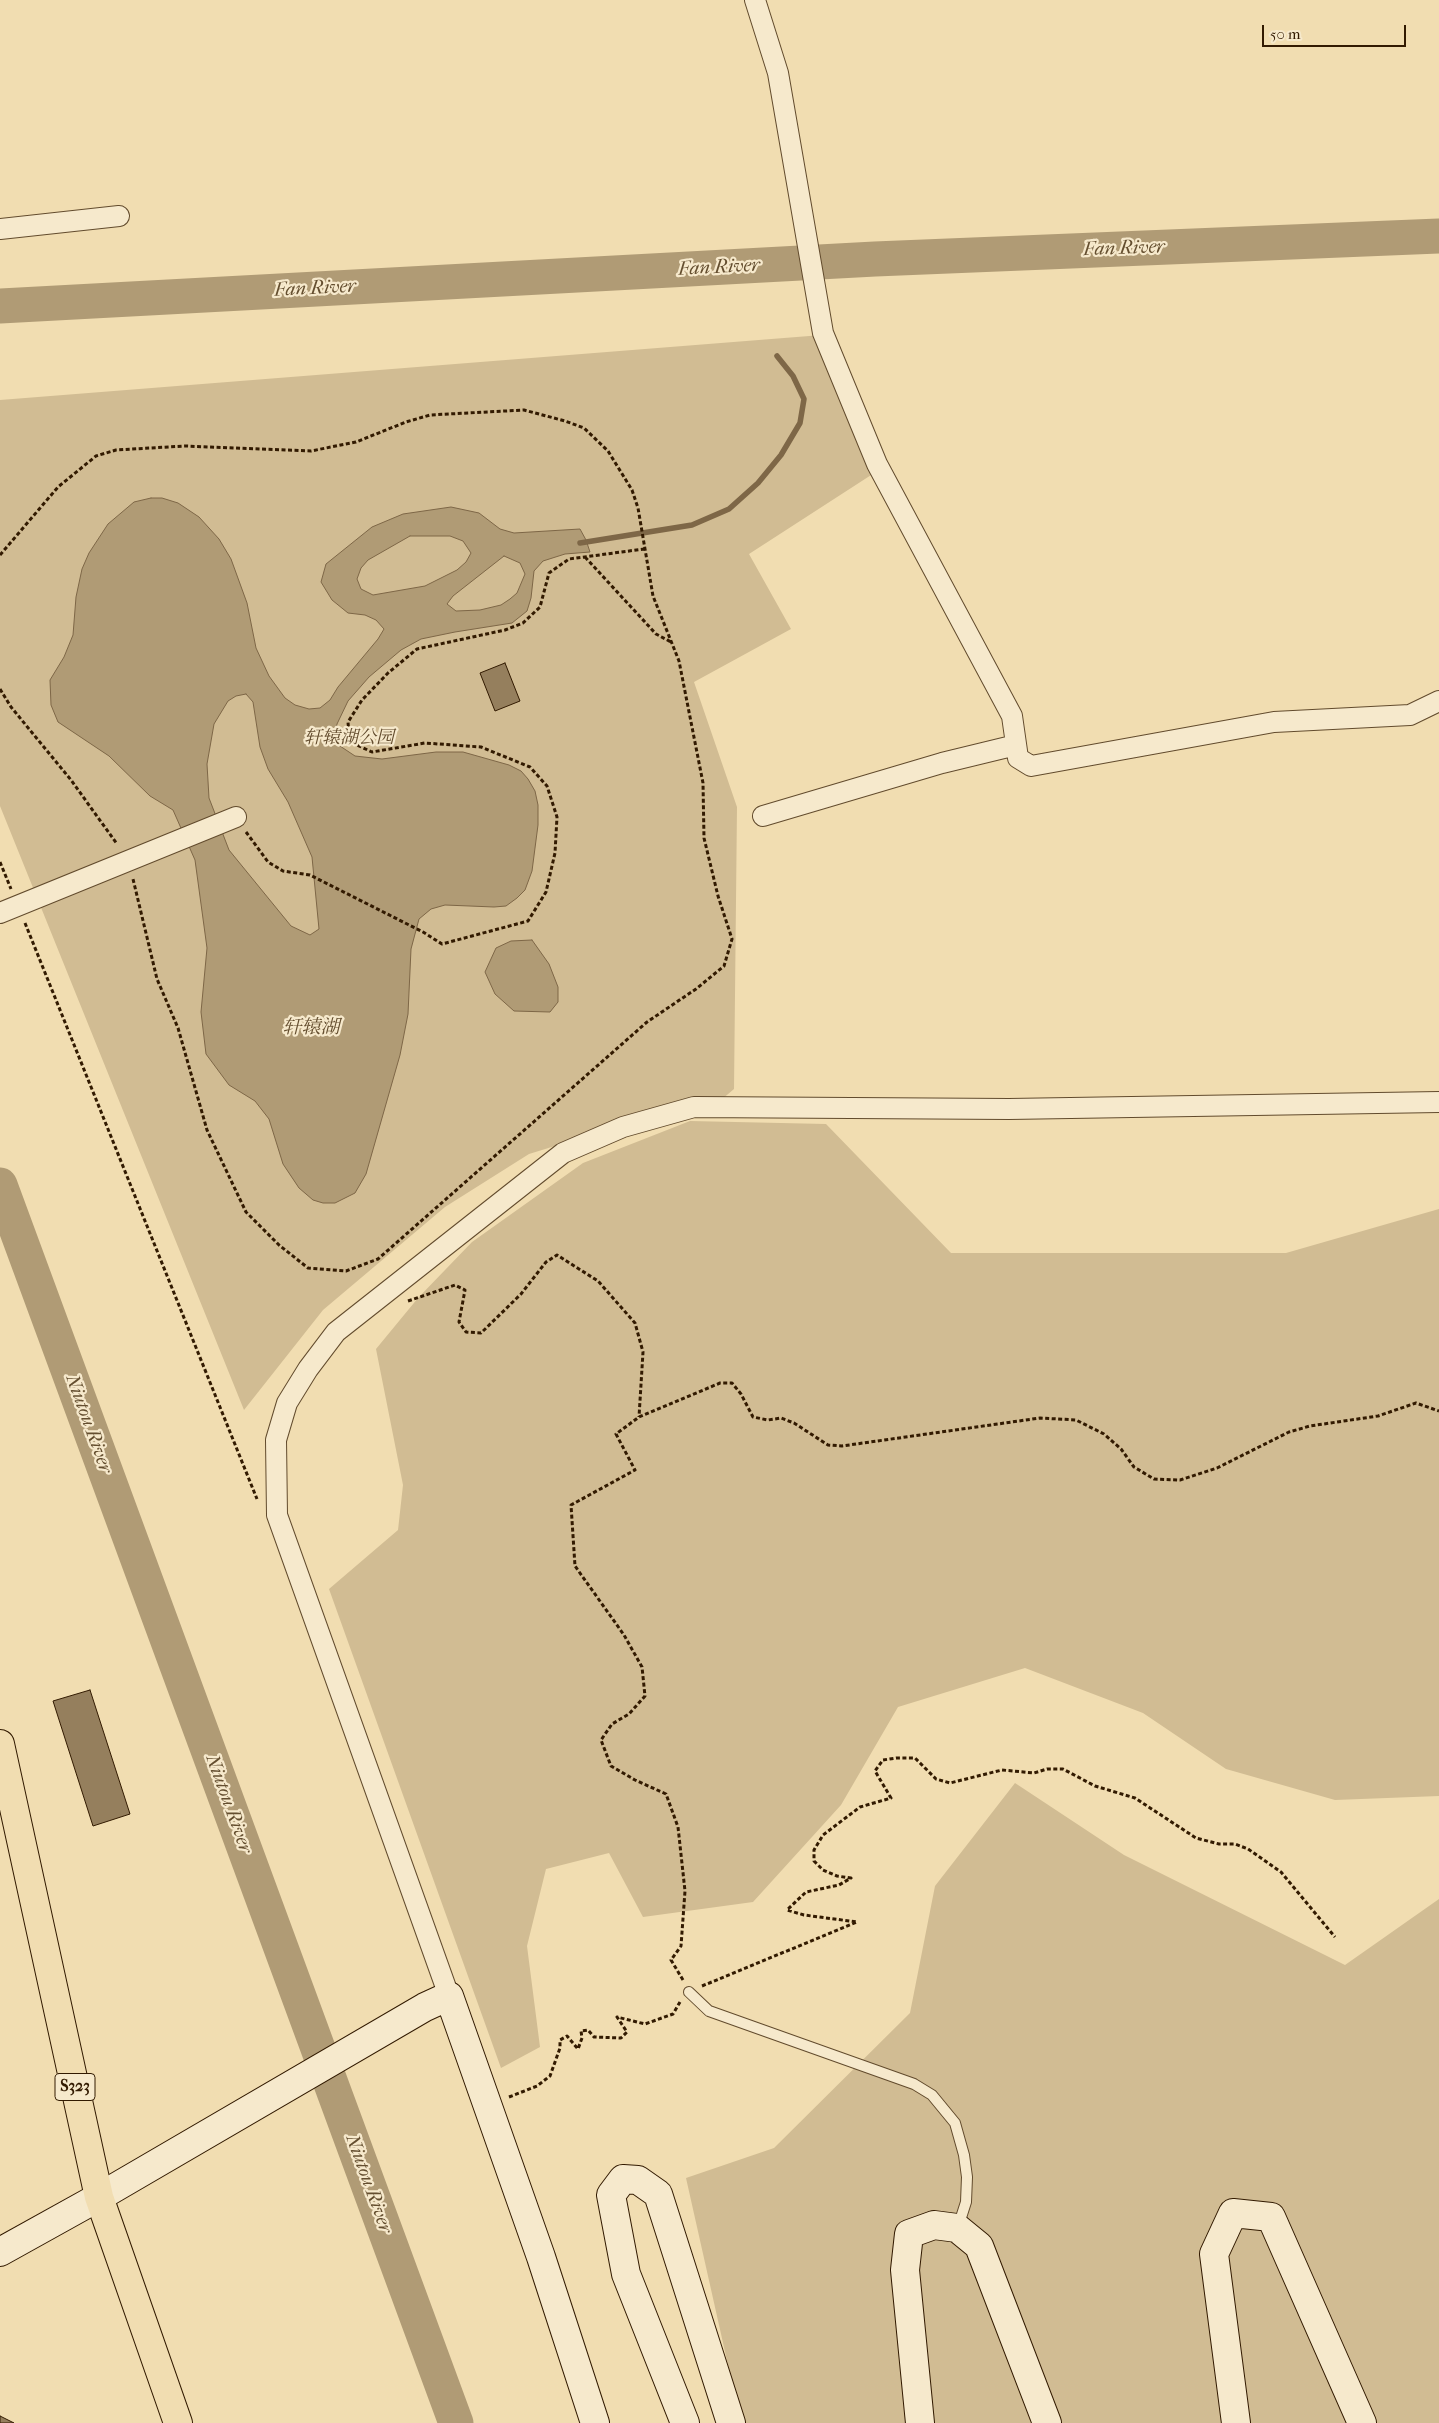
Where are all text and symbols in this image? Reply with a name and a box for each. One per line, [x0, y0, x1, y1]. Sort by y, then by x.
scale bar [1264, 15, 1408, 47]
text: 50 m [1270, 25, 1300, 43]
water label: Fan River [1083, 236, 1165, 262]
water label: Fan River [678, 254, 760, 282]
water label: Fan River [274, 275, 356, 303]
park label: 轩辕湖公园 [304, 728, 394, 750]
water label: 轩辕湖 [283, 1017, 339, 1039]
water label: Niutou River [60, 1371, 116, 1477]
water label: Niutou River [200, 1751, 256, 1857]
road number: S323 [55, 2074, 95, 2100]
water label: Niutou River [340, 2131, 396, 2237]

